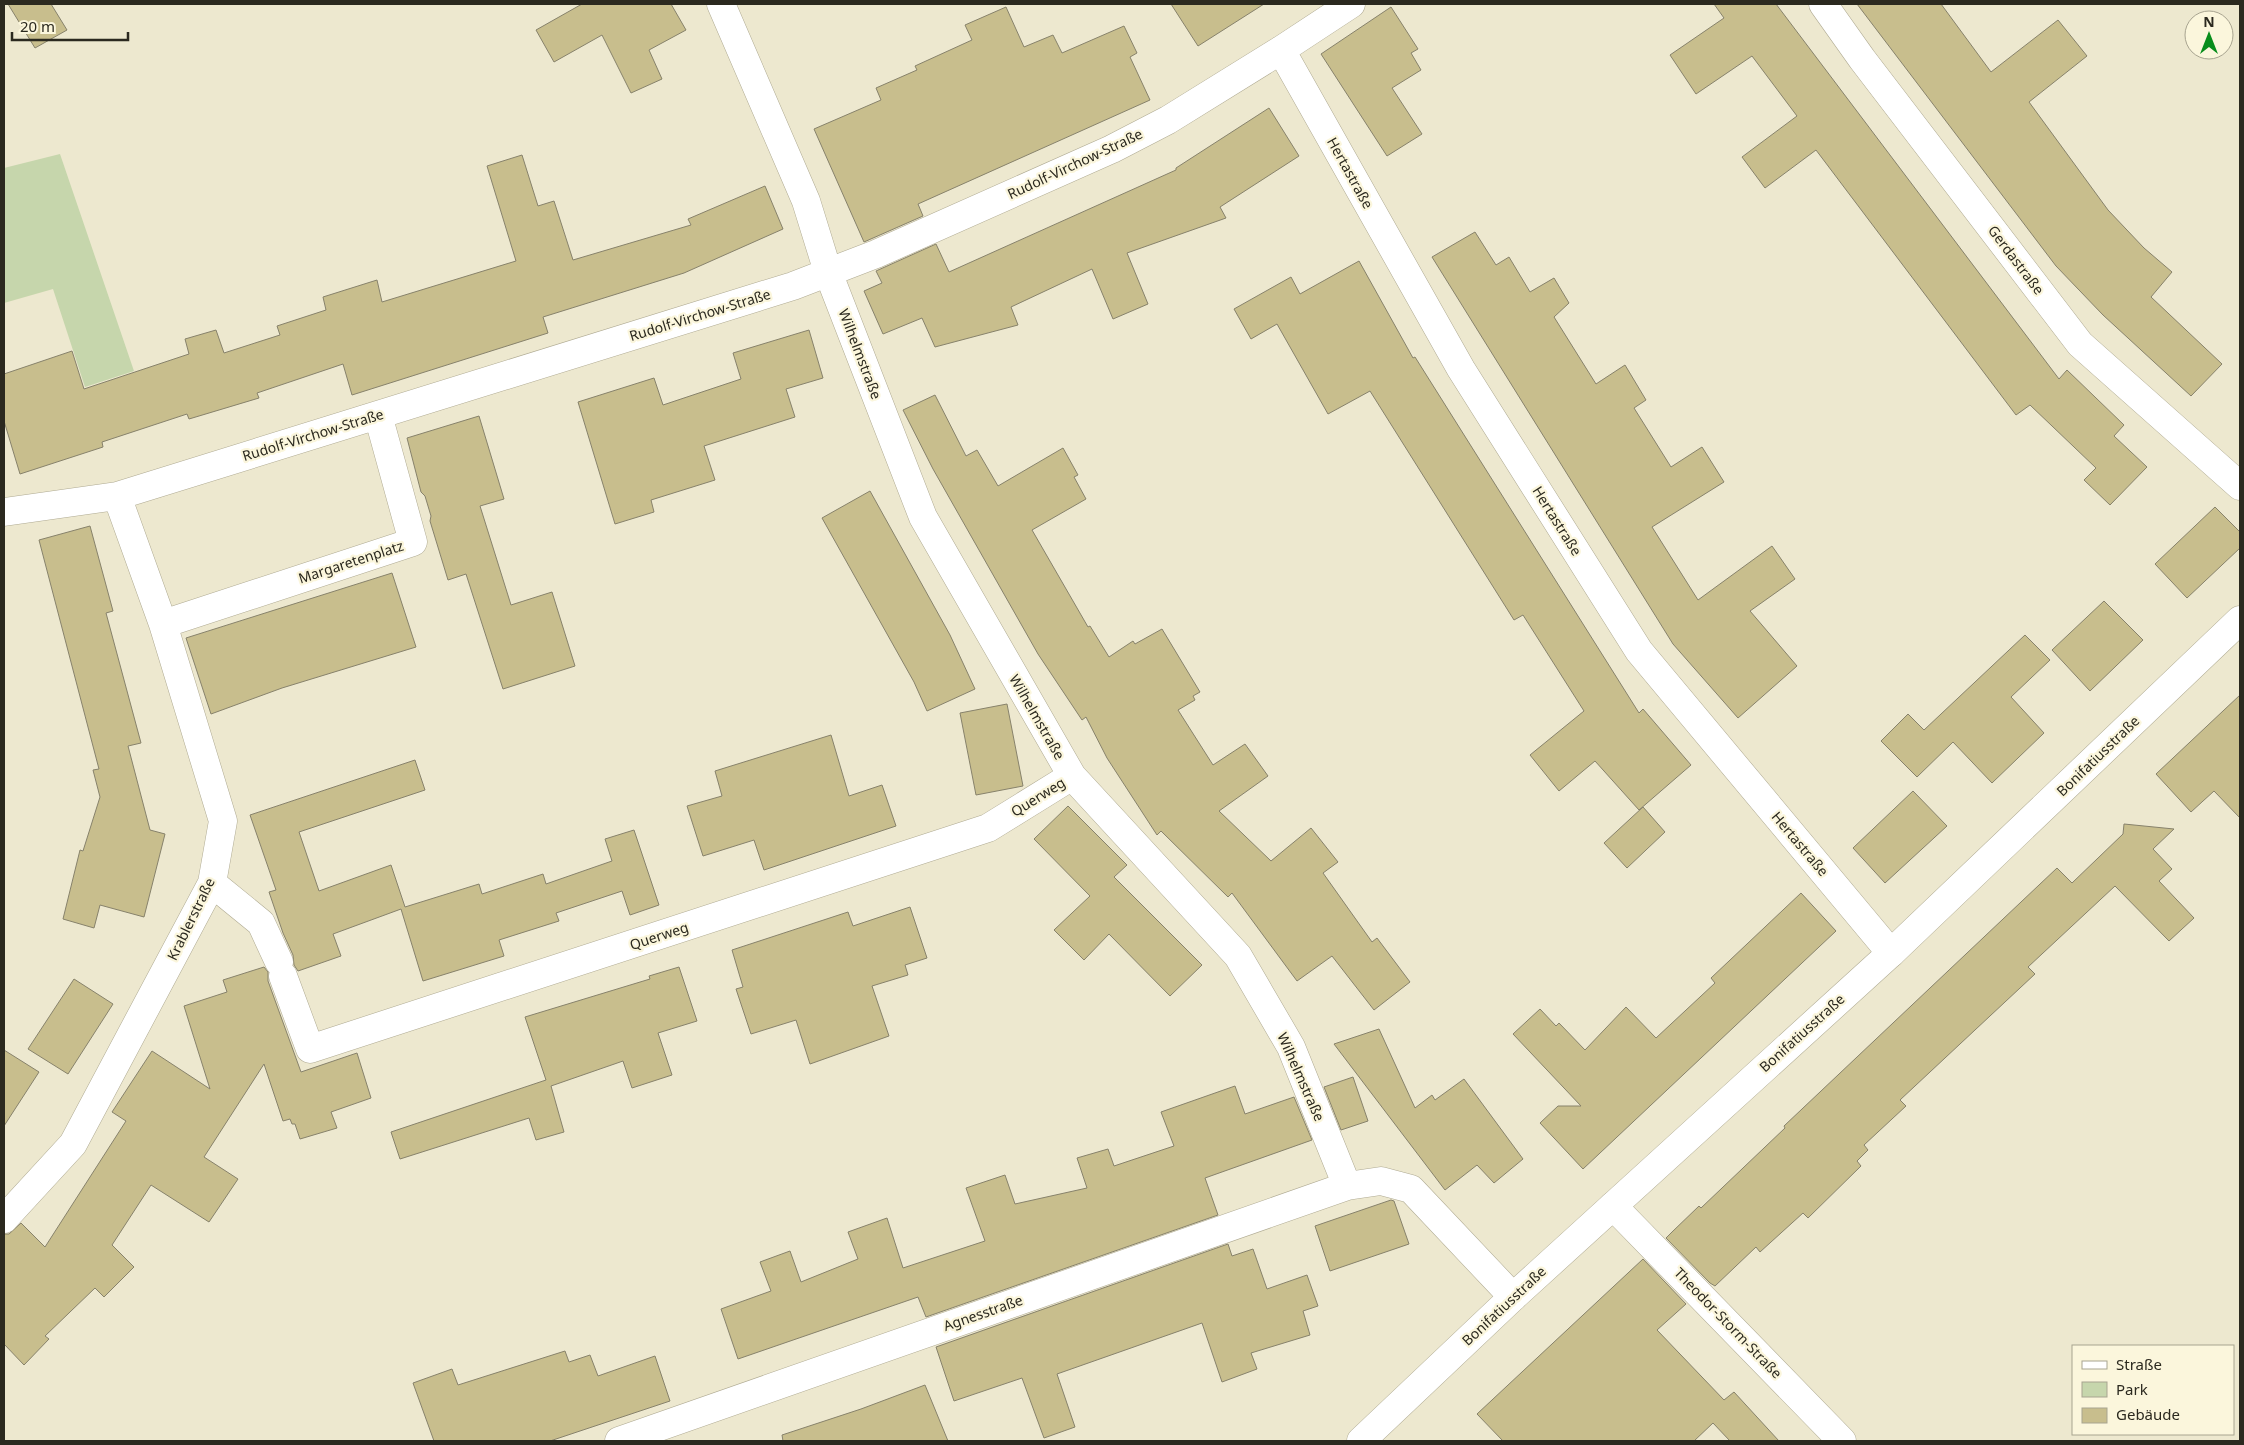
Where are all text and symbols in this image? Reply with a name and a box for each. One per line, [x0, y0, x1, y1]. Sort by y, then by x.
scale bar [12, 10, 129, 42]
north arrow [2184, 10, 2234, 60]
text: N [2203, 12, 2215, 31]
text: 20 m [20, 16, 55, 36]
street label: Rudolf-Virchow-Straße [1004, 124, 1145, 203]
street label: Hertastraße [1323, 134, 1378, 212]
street label: Gerdastraße [1984, 221, 2049, 298]
street label: Rudolf-Virchow-Straße [627, 284, 773, 345]
street label: Wilhelmstraße [835, 306, 886, 402]
street label: Rudolf-Virchow-Straße [240, 404, 386, 465]
street label: Hertastraße [1528, 482, 1586, 559]
street label: Margaretenplatz [296, 535, 406, 587]
street label: Wilhelmstraße [1005, 671, 1070, 763]
street label: Bonifatiusstraße [2052, 711, 2143, 800]
street label: Querweg [1007, 772, 1069, 821]
street label: Hertastraße [1768, 807, 1833, 880]
street label: Krablerstraße [162, 874, 219, 963]
street label: Querweg [627, 917, 691, 954]
street label: Bonifatiusstraße [1755, 989, 1848, 1076]
street label: Wilhelmstraße [1273, 1029, 1330, 1124]
street label: Bonifatiusstraße [1458, 1262, 1550, 1350]
street label: Theodor-Storm-Straße [1670, 1263, 1787, 1382]
street label: Agnesstraße [941, 1290, 1025, 1335]
legend [2072, 1345, 2234, 1435]
text: Straße [2116, 1354, 2162, 1374]
text: Park [2116, 1379, 2148, 1399]
text: Gebäude [2116, 1404, 2180, 1424]

